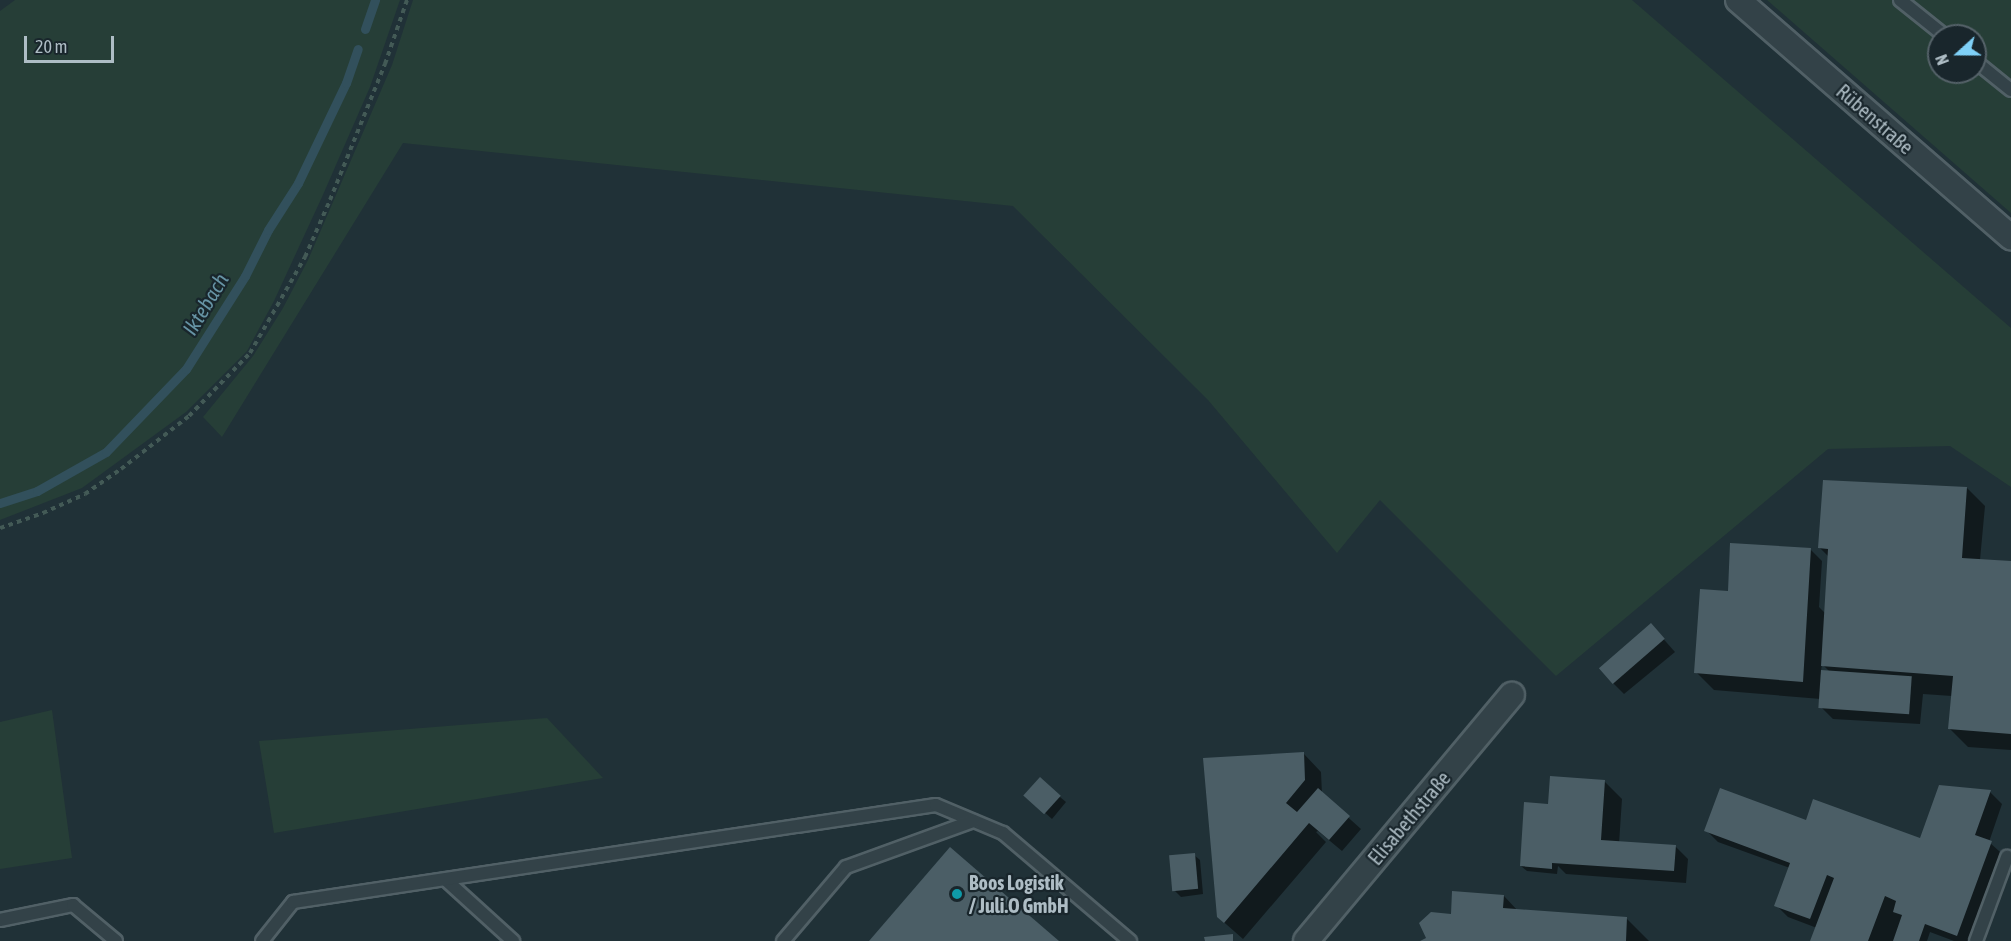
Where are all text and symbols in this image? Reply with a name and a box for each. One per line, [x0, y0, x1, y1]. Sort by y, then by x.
scale bar [27, 24, 117, 62]
north arrow [1927, 24, 1987, 84]
text: 20 m [35, 36, 67, 57]
text: N [1932, 52, 1952, 67]
street label: Rübenstraße [1832, 79, 1918, 159]
water label: Iktebach [177, 269, 233, 339]
street label: Elisabethstraße [1363, 766, 1455, 870]
place label: Boos Logistik / Juli.O GmbH [969, 870, 1069, 917]
marker: Boos Logistik / Juli.O GmbH [950, 887, 964, 901]

